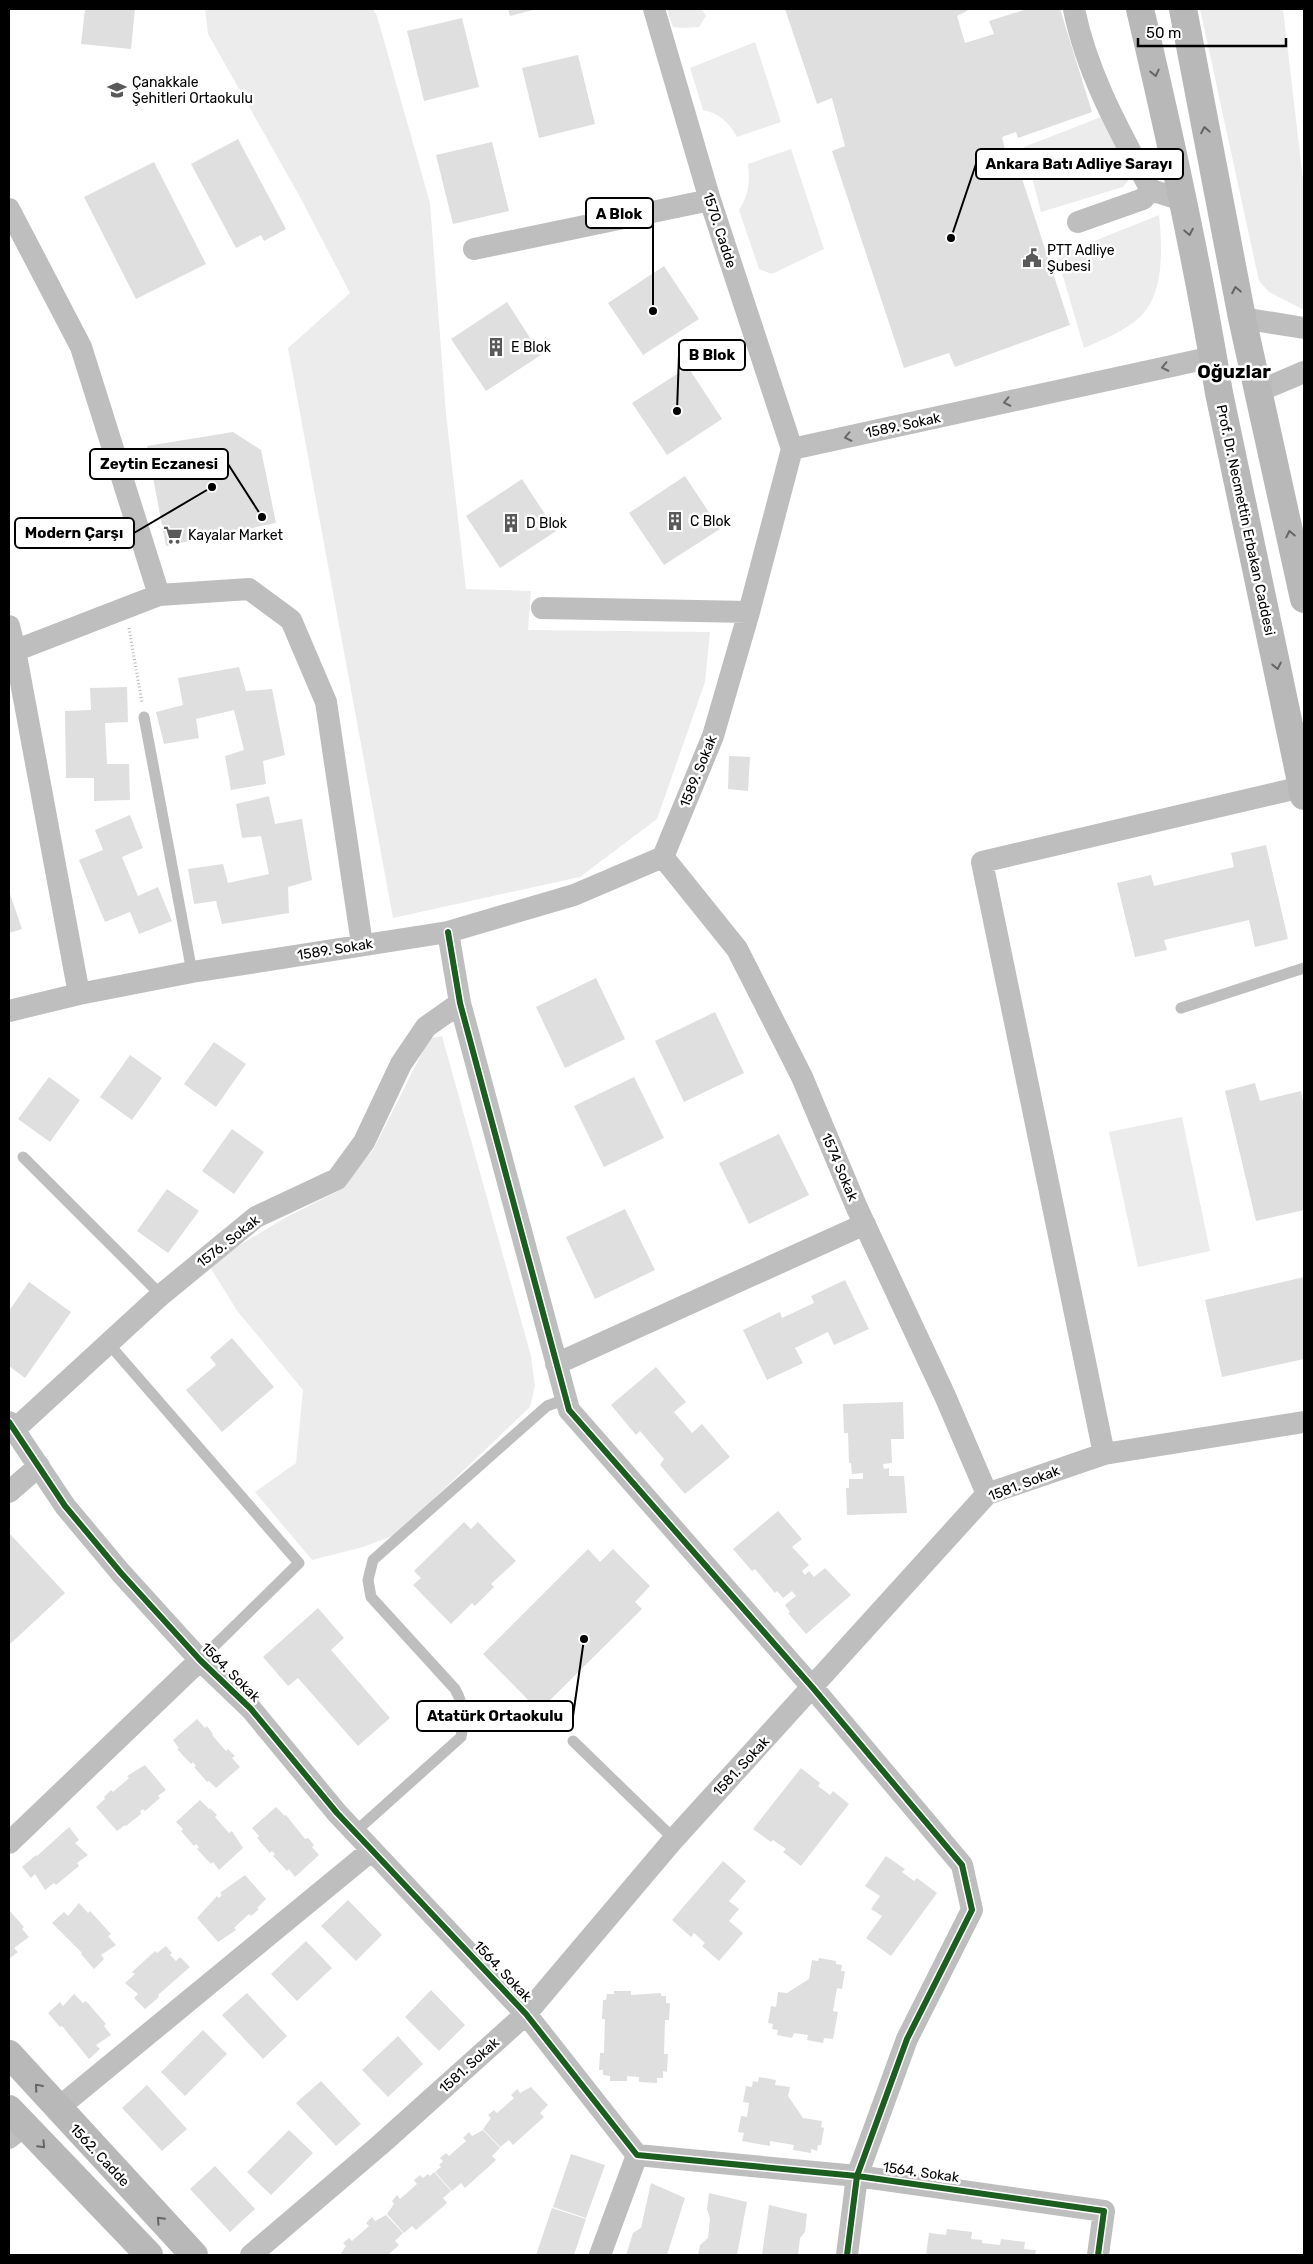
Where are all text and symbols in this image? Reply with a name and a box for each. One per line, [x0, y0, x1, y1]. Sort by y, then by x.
scale bar [1138, 15, 1286, 47]
text: 50 m [1146, 24, 1181, 42]
one-way arrow [1149, 69, 1160, 78]
place label: Çanakkale Şehitleri Ortaokulu [132, 74, 253, 107]
school or university icon: Çanakkale Şehitleri Ortaokulu [106, 79, 128, 101]
one-way arrow [1201, 126, 1211, 135]
callout: Ankara Batı Adliye Sarayı [976, 149, 1183, 179]
text: Ankara Batı Adliye Sarayı [986, 155, 1172, 173]
street label: 1570. Cadde [699, 190, 740, 270]
callout: A Blok [586, 198, 653, 228]
text: A Blok [596, 205, 642, 223]
one-way arrow [1183, 228, 1194, 237]
place label: PTT Adliye Şubesi [1047, 242, 1115, 275]
public building icon: PTT Adliye Şubesi [1021, 247, 1043, 269]
one-way arrow [1231, 286, 1242, 294]
building icon: E Blok [485, 336, 507, 358]
place label: E Blok [511, 339, 552, 356]
callout: B Blok [679, 340, 745, 370]
text: B Blok [689, 346, 735, 364]
district label: Oğuzlar [1197, 360, 1271, 383]
one-way arrow [1161, 361, 1170, 372]
one-way arrow [1002, 396, 1011, 407]
street label: Prof. Dr. Necmettin Erbakan Caddesi [1213, 403, 1278, 637]
street label: 1589. Sokak [864, 409, 943, 442]
one-way arrow [843, 431, 852, 442]
callout: Zeytin Eczanesi [90, 449, 228, 479]
text: Zeytin Eczanesi [100, 455, 218, 473]
building icon: C Blok [664, 510, 686, 532]
building icon: D Blok [500, 512, 522, 534]
place label: C Blok [690, 513, 732, 530]
place label: D Blok [526, 515, 568, 532]
callout: Modern Çarşı [15, 518, 134, 548]
text: Modern Çarşı [25, 524, 123, 542]
supermarket icon: Kayalar Market [162, 524, 184, 546]
place label: Kayalar Market [188, 527, 283, 544]
one-way arrow [1285, 530, 1296, 538]
one-way arrow [1271, 661, 1281, 670]
street label: 1589. Sokak [676, 732, 721, 810]
street label: 1589. Sokak [296, 935, 375, 964]
street label: 1574 Sokak [818, 1131, 862, 1204]
street label: 1576. Sokak [193, 1211, 264, 1271]
street label: 1581. Sokak [986, 1462, 1063, 1505]
street label: 1564. Sokak [197, 1639, 264, 1706]
callout: Atatürk Ortaokulu [417, 1701, 573, 1731]
text: Atatürk Ortaokulu [427, 1707, 563, 1725]
street label: 1581. Sokak [710, 1733, 774, 1800]
street label: 1564. Sokak [470, 1937, 536, 2006]
street label: 1581. Sokak [436, 2033, 503, 2097]
one-way arrow [35, 2084, 44, 2093]
street label: 1562. Cadde [66, 2120, 133, 2190]
one-way arrow [36, 2139, 45, 2148]
street label: 1564. Sokak [882, 2159, 961, 2186]
one-way arrow [157, 2216, 166, 2225]

